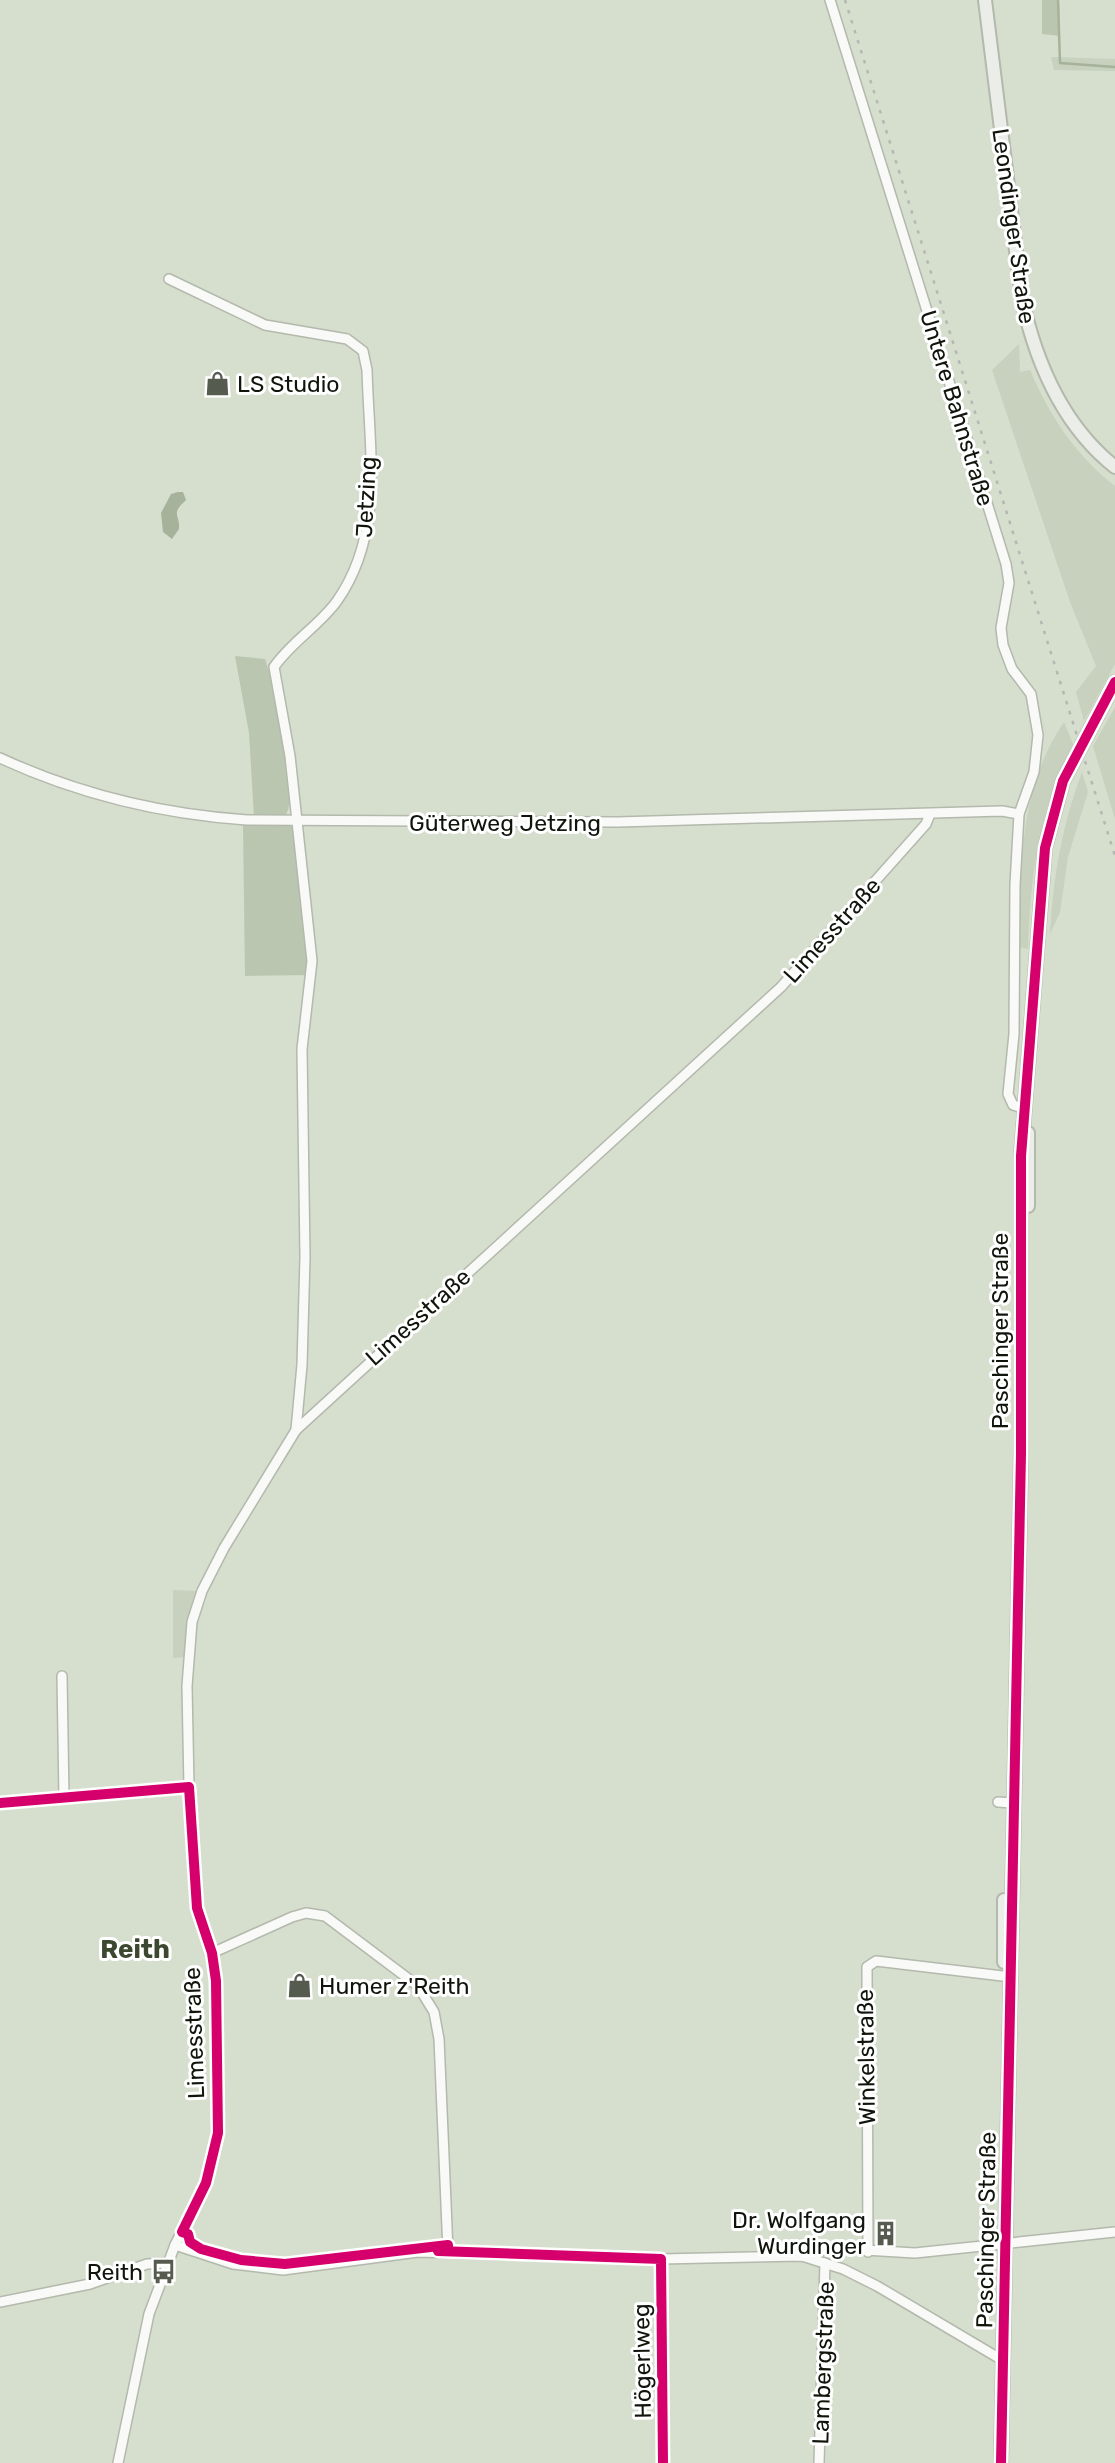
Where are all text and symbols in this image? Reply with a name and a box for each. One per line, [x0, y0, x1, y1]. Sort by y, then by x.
street label: Leondinger Straße [986, 126, 1042, 326]
street label: Untere Bahnstraße [914, 307, 1000, 509]
shop icon: LS Studio [203, 370, 231, 398]
place label: LS Studio [237, 370, 340, 398]
street label: Jetzing [350, 456, 382, 538]
street label: Güterweg Jetzing [409, 809, 601, 837]
street label: Limesstraße [777, 872, 887, 988]
street label: Paschinger Straße [986, 1233, 1014, 1429]
street label: Limesstraße [360, 1262, 476, 1372]
district label: Reith [100, 1934, 170, 1965]
street label: Limesstraße [178, 1967, 210, 2099]
shop icon: Humer z'Reith [285, 1972, 313, 2000]
place label: Humer z'Reith [319, 1972, 470, 2000]
street label: Winkelstraße [851, 1989, 881, 2125]
street label: Paschinger Straße [970, 2131, 1002, 2329]
place label: Dr. Wolfgang Wurdinger [732, 2206, 866, 2260]
building icon: Dr. Wolfgang Wurdinger [872, 2219, 900, 2247]
place label: Reith [87, 2258, 143, 2286]
bus stop icon: Reith [149, 2258, 177, 2286]
street label: Lambergstraße [806, 2281, 840, 2445]
street label: Högerlweg [627, 2303, 657, 2419]

